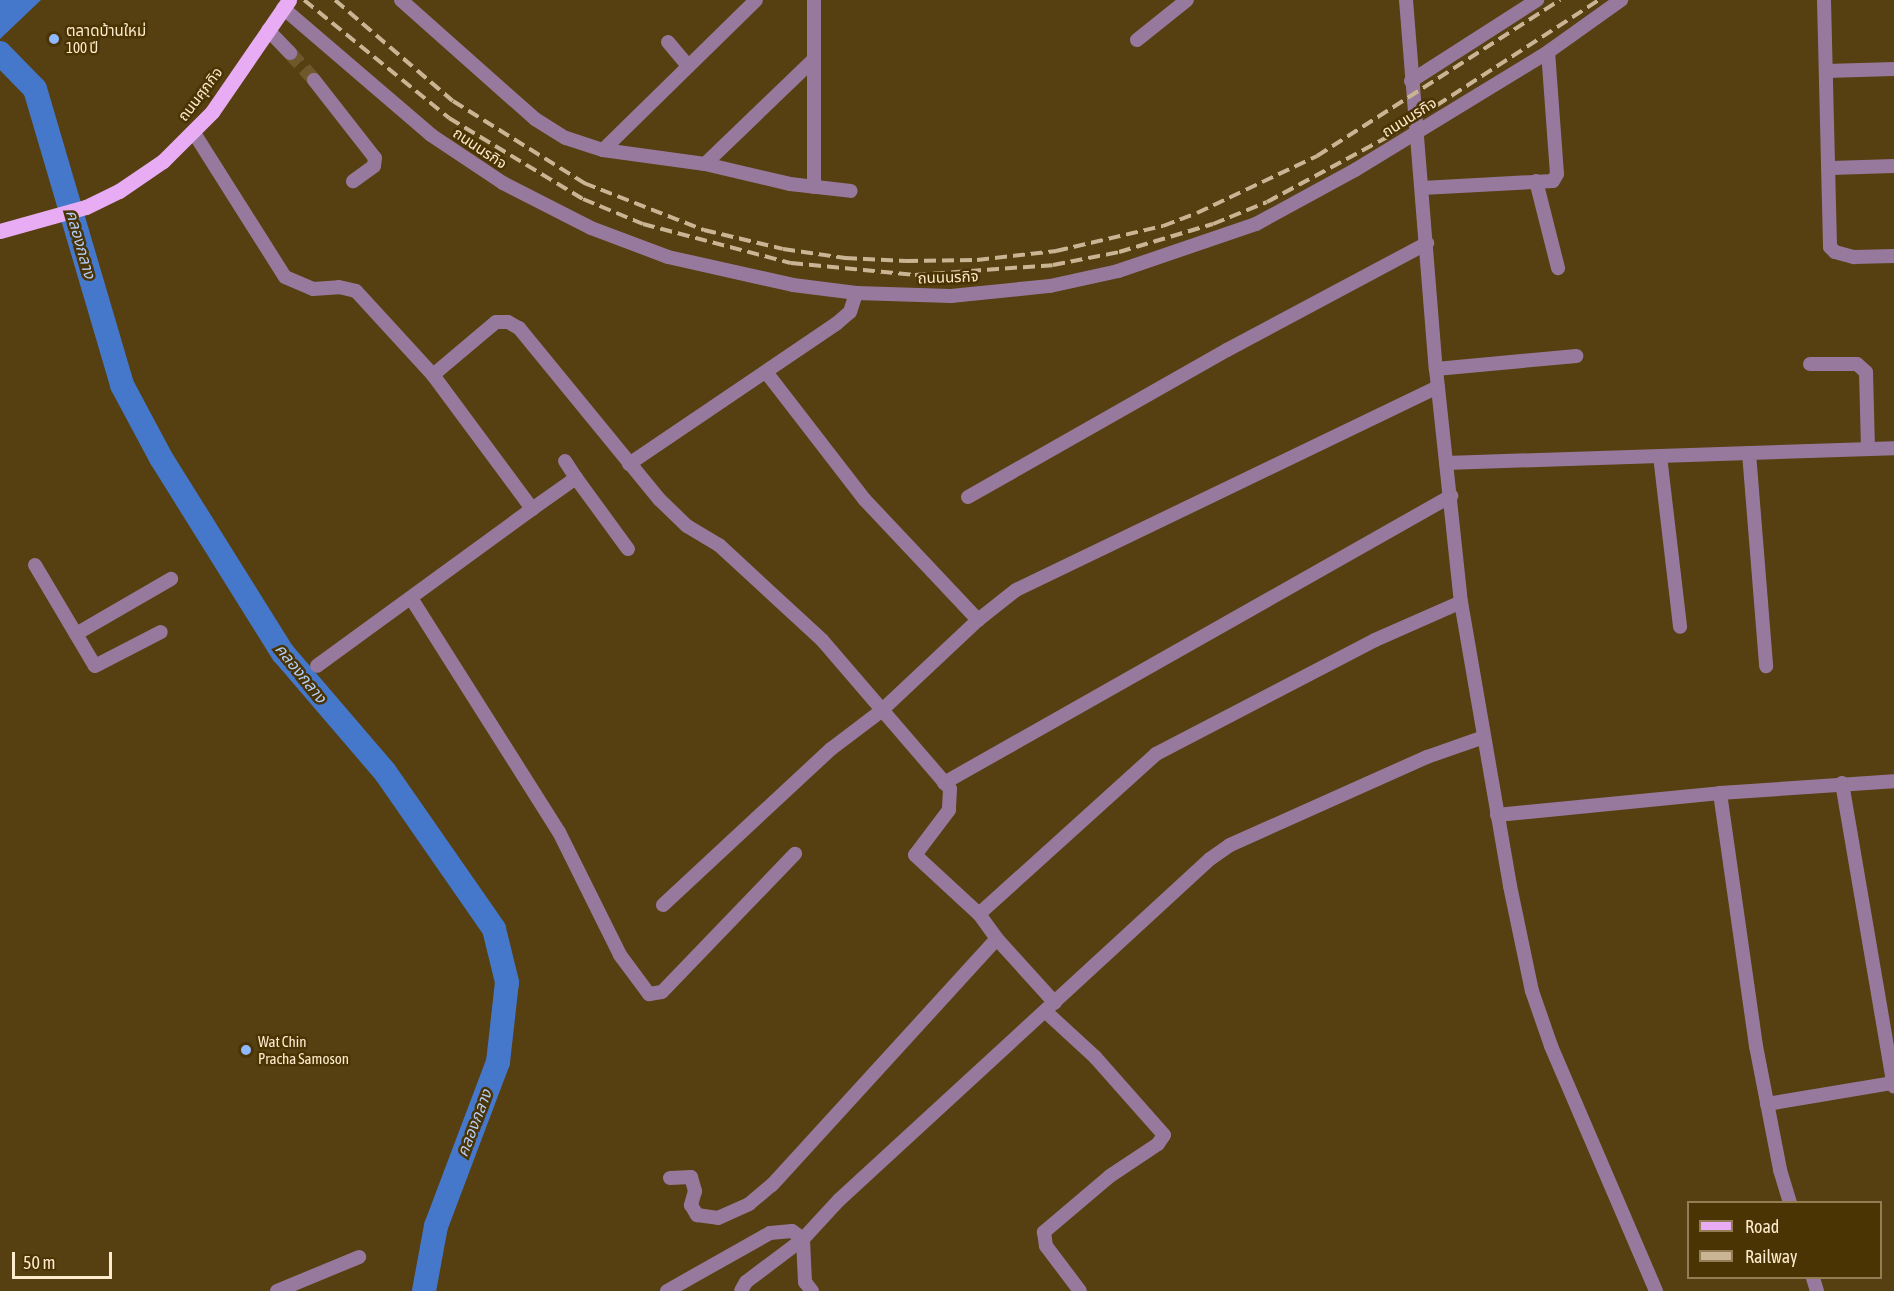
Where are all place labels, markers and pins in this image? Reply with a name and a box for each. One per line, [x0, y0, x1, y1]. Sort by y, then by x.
place label: ตลาดบ้านใหม่ 100 ปี [66, 21, 146, 56]
marker: ตลาดบ้านใหม่ 100 ปี [47, 32, 61, 46]
place label: Wat Chin Pracha Samoson [258, 1032, 349, 1067]
marker: Wat Chin Pracha Samoson [239, 1043, 253, 1057]

